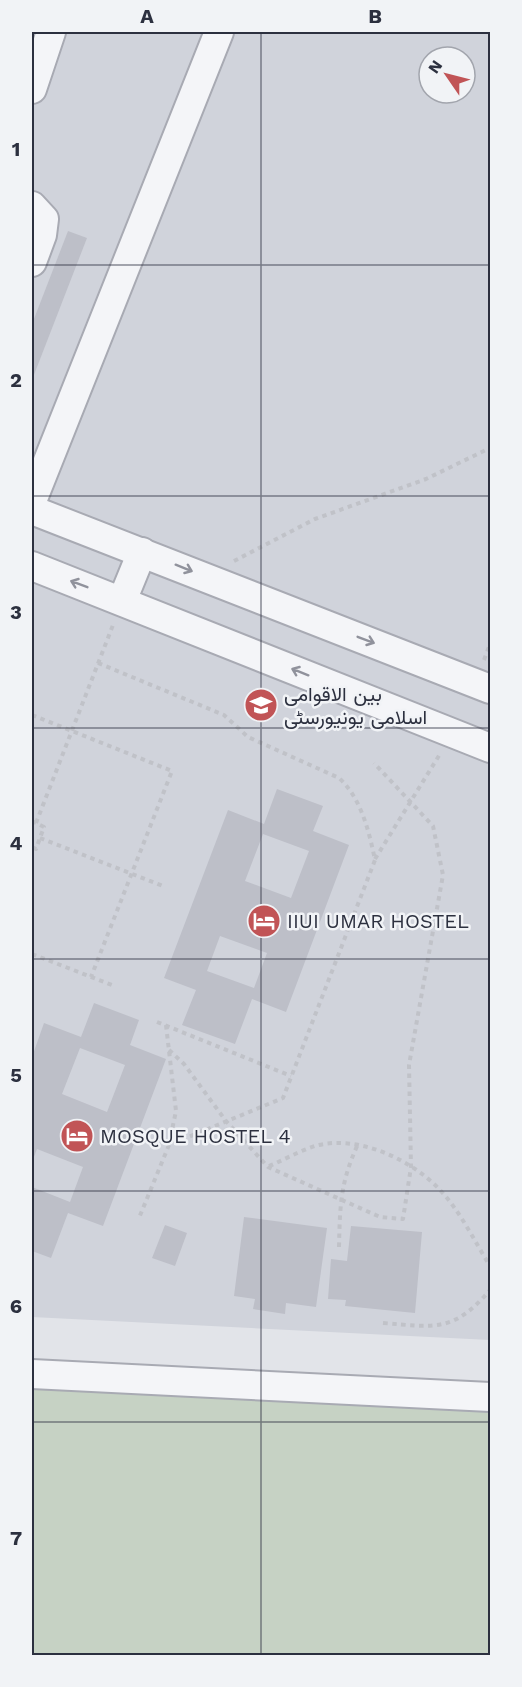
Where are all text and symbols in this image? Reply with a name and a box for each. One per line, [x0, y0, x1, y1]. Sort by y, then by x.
text: A [140, 4, 154, 28]
text: B [368, 4, 382, 28]
north arrow [417, 45, 477, 105]
text: N [424, 56, 446, 77]
text: 1 [12, 137, 20, 161]
text: 2 [10, 368, 22, 392]
one-way arrow [175, 563, 193, 574]
one-way arrow [70, 578, 89, 589]
text: 3 [10, 600, 22, 624]
one-way arrow [356, 635, 375, 646]
one-way arrow [291, 665, 309, 676]
place label: بین الاقوامی اسلامی یونیورسٹی [284, 682, 427, 730]
school or university icon: بین الاقوامی اسلامی یونیورسٹی [243, 687, 279, 723]
text: 4 [10, 831, 23, 855]
hotel icon: IIUI UMAR HOSTEL [246, 903, 282, 939]
place label: IIUI UMAR HOSTEL [287, 909, 469, 933]
text: 5 [10, 1063, 22, 1087]
hotel icon: MOSQUE HOSTEL 4 [59, 1118, 95, 1154]
place label: MOSQUE HOSTEL 4 [100, 1124, 291, 1148]
text: 6 [10, 1294, 22, 1318]
text: 7 [10, 1526, 22, 1550]

